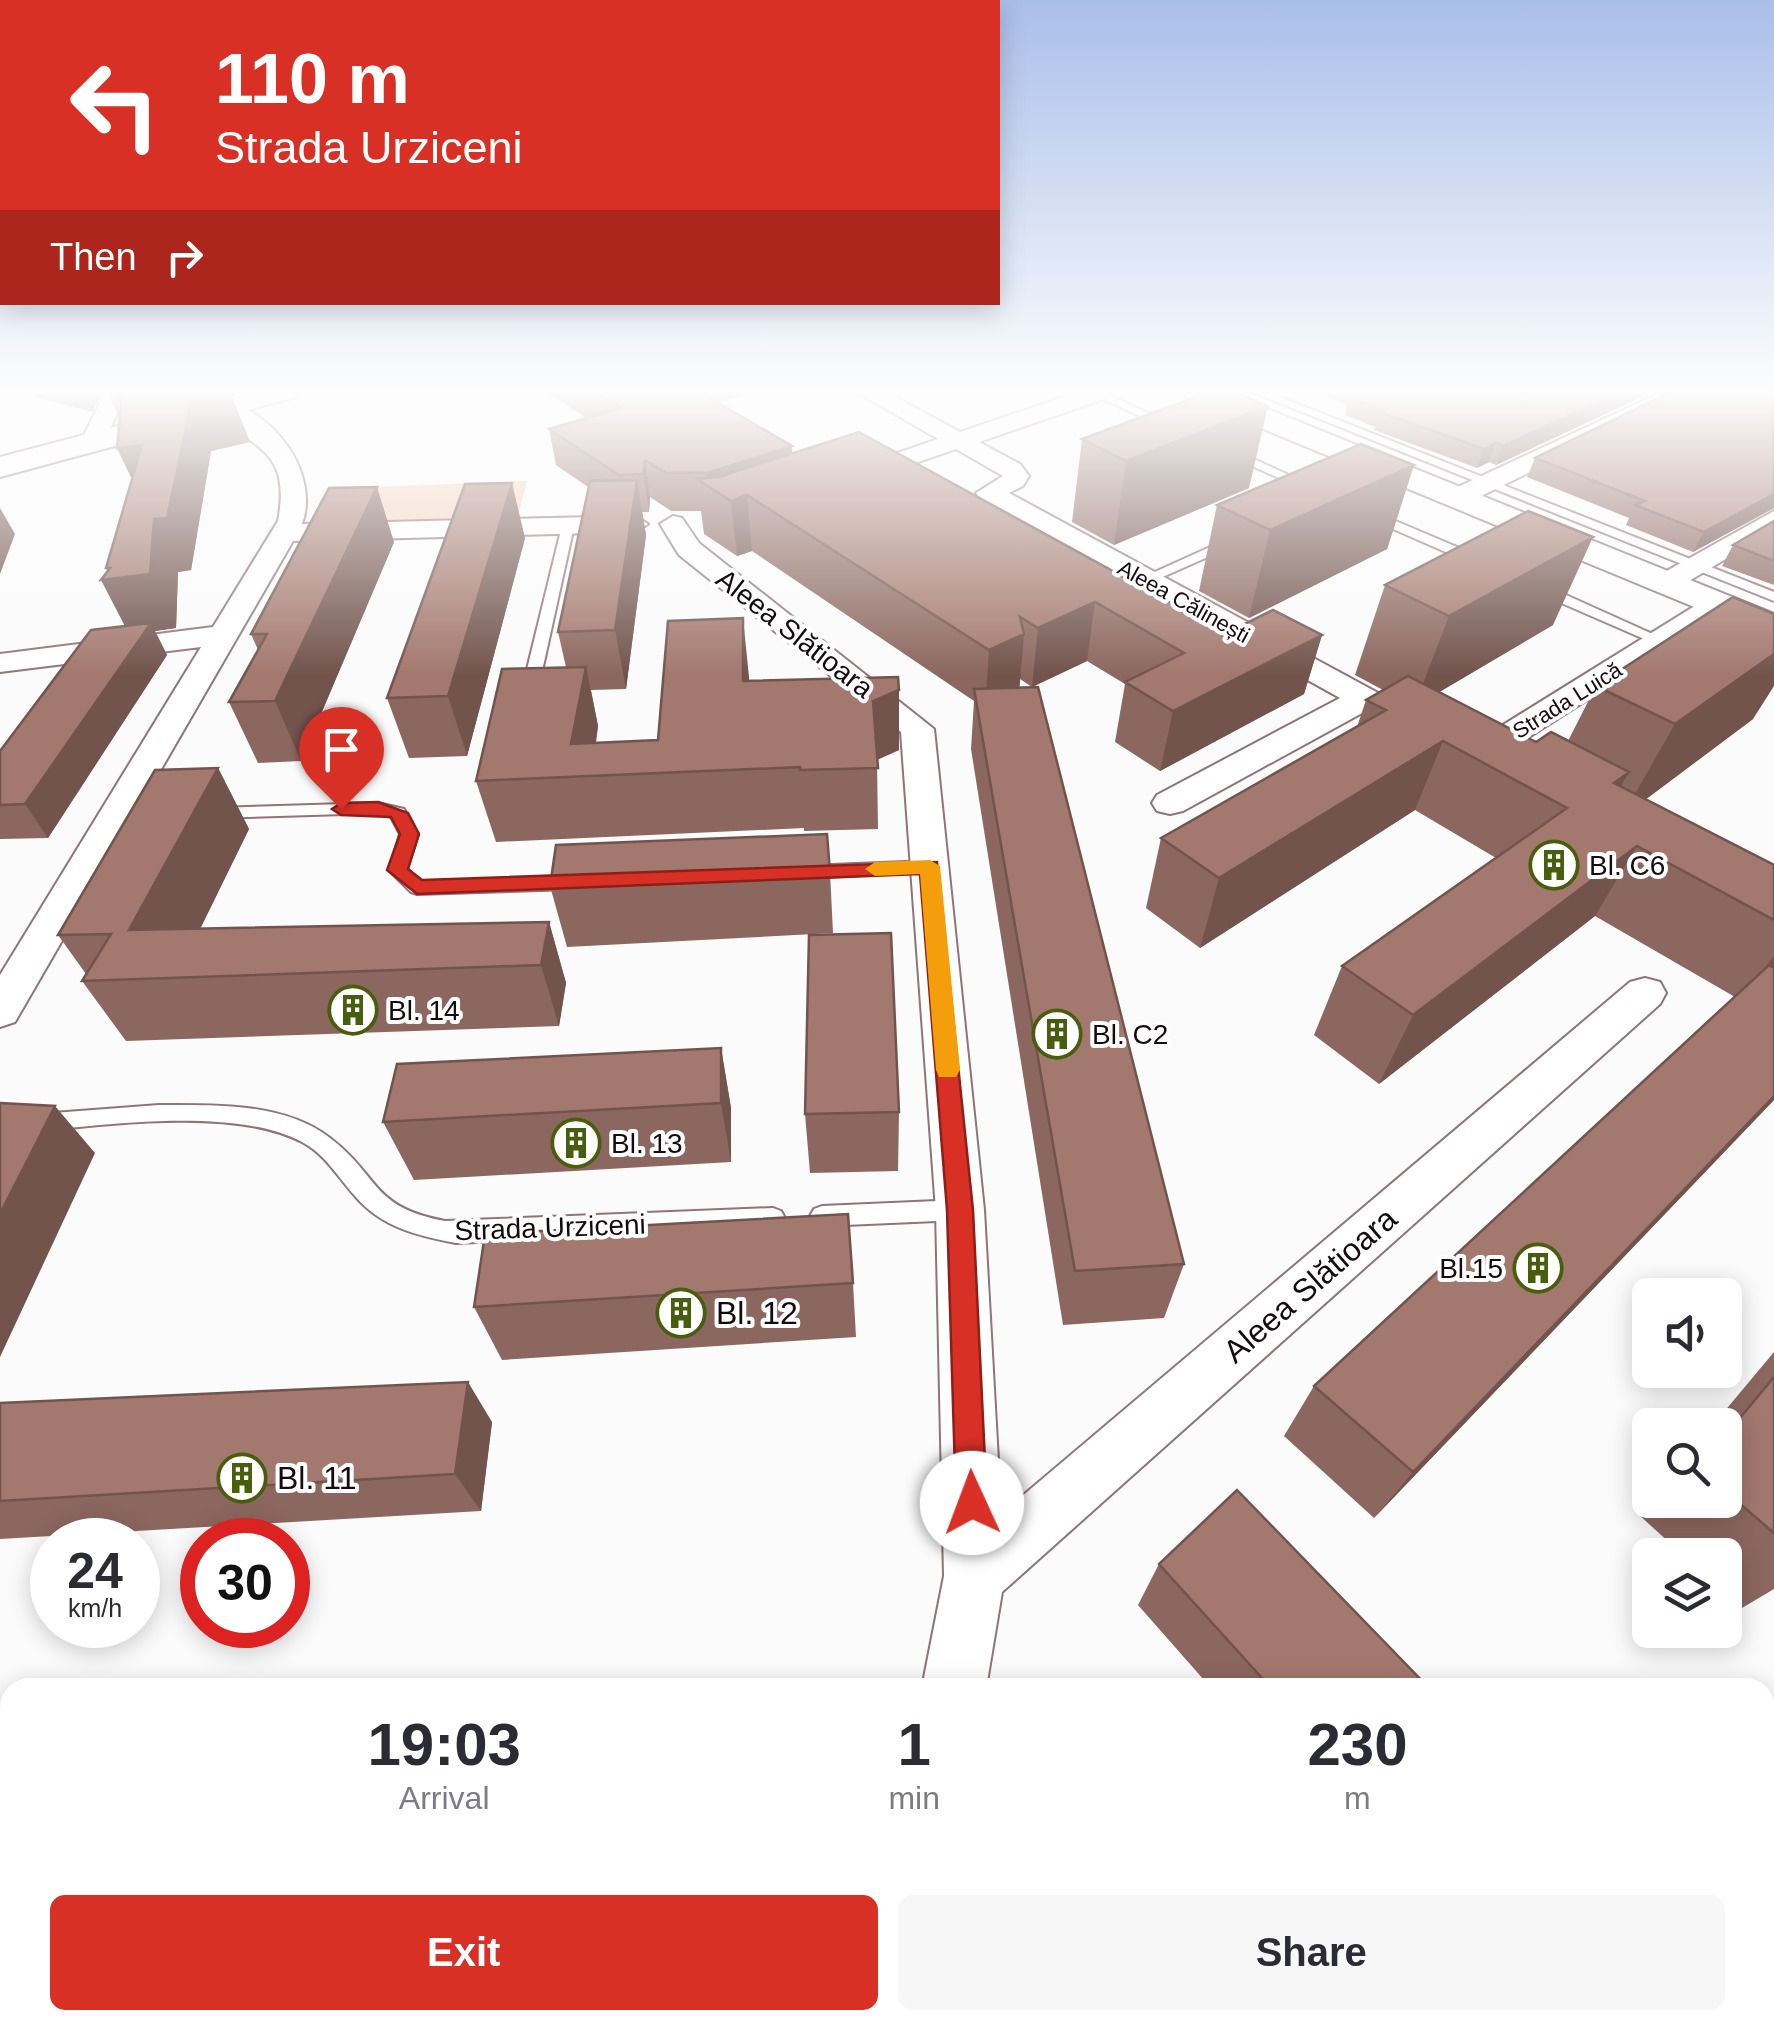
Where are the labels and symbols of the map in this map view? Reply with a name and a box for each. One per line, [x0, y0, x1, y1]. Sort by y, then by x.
street label: Aleea Călinești [1114, 555, 1254, 648]
street label: Aleea Slătioara [710, 563, 879, 704]
street label: Strada Luică [1508, 657, 1627, 744]
pin [299, 707, 384, 810]
building icon: Bl. C6 [1528, 839, 1580, 891]
place label: Bl. C6 [1589, 850, 1665, 881]
building icon: Bl. 14 [327, 984, 379, 1036]
place label: Bl. 14 [388, 995, 460, 1026]
building icon: Bl. C2 [1031, 1008, 1083, 1060]
place label: Bl. C2 [1092, 1019, 1168, 1050]
building icon: Bl. 13 [550, 1117, 602, 1169]
place label: Bl. 13 [611, 1128, 683, 1159]
street label: Aleea Slătioara [1216, 1200, 1404, 1370]
street label: Strada Urziceni [454, 1209, 646, 1246]
building icon: Bl.15 [1512, 1242, 1564, 1294]
place label: Bl.15 [1439, 1253, 1503, 1284]
building icon: Bl. 12 [655, 1287, 707, 1339]
place label: Bl. 12 [716, 1295, 798, 1331]
position arrow [920, 1451, 1024, 1555]
building icon: Bl. 11 [216, 1452, 268, 1504]
place label: Bl. 11 [277, 1460, 356, 1496]
speed limit sign: 30 [180, 1518, 310, 1648]

